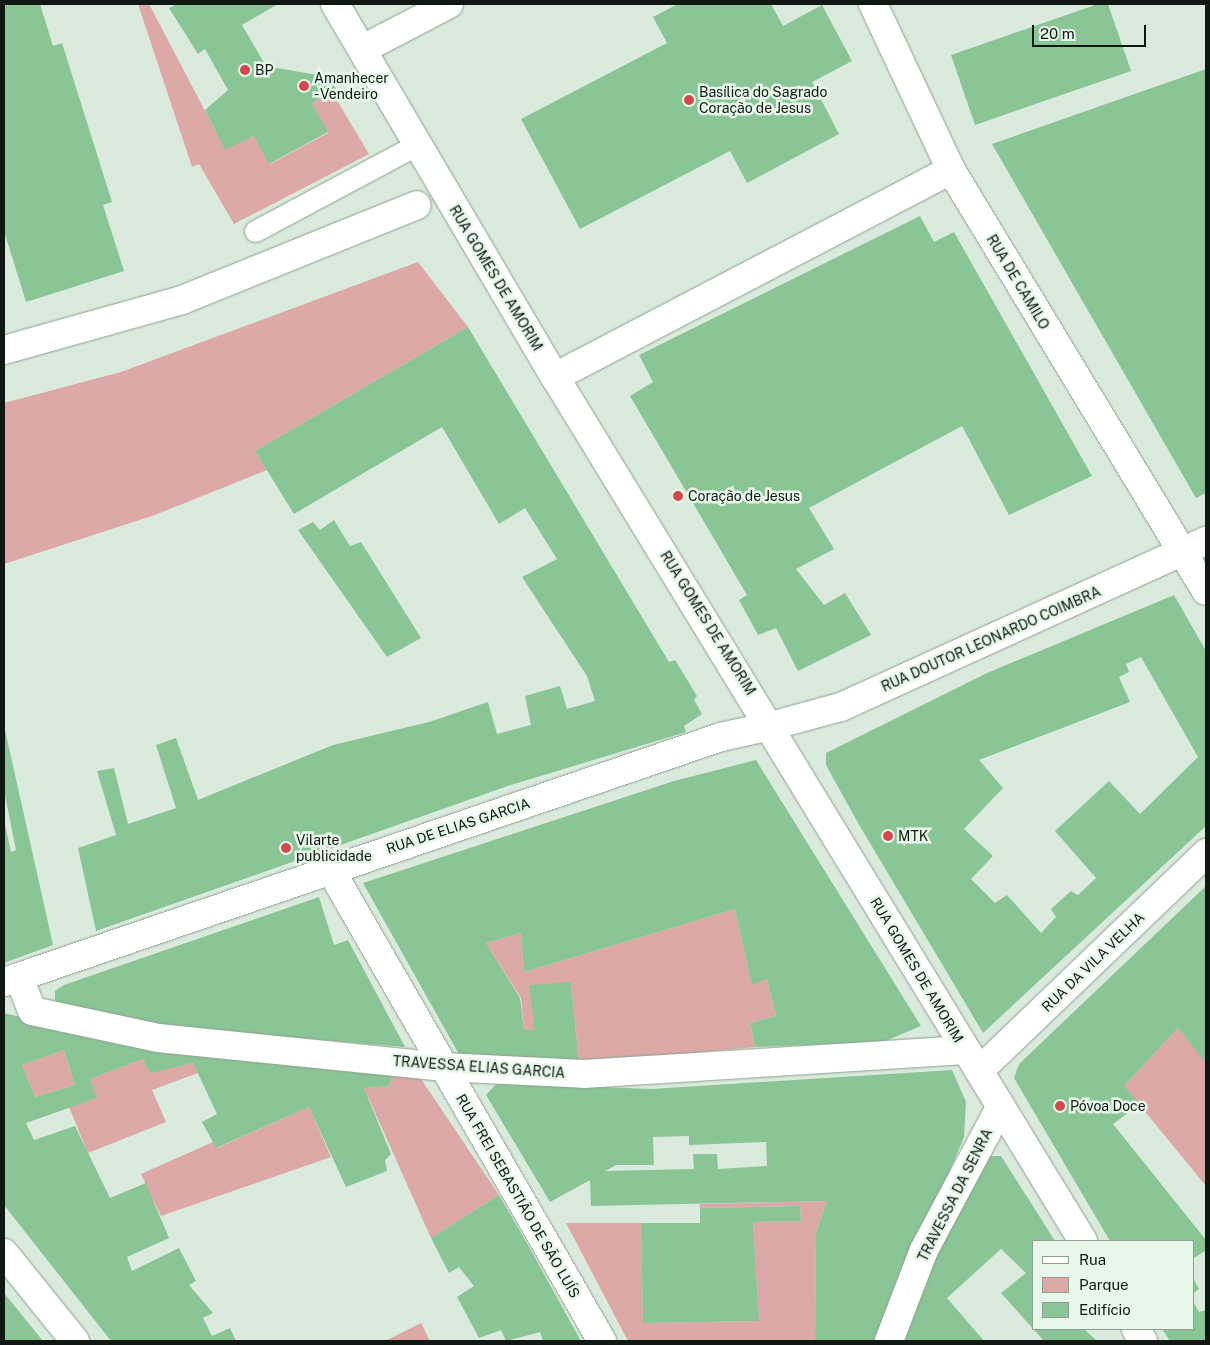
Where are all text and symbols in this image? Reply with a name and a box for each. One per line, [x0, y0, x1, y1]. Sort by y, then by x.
scale bar [1035, 15, 1149, 47]
text: 20 m [1040, 25, 1075, 42]
place label: BP [255, 62, 273, 78]
marker: BP [239, 64, 251, 76]
place label: Amanhecer - Vendeiro [314, 70, 389, 102]
marker: Amanhecer - Vendeiro [298, 80, 310, 92]
place label: Basílica do Sagrado Coração de Jesus [699, 84, 828, 116]
marker: Basílica do Sagrado Coração de Jesus [683, 94, 695, 106]
street label: RUA GOMES DE AMORIM [446, 202, 546, 354]
street label: RUA DE CAMILO [983, 232, 1053, 332]
place label: Coração de Jesus [688, 488, 800, 504]
marker: Coração de Jesus [672, 490, 684, 502]
street label: RUA GOMES DE AMORIM [657, 548, 759, 698]
street label: RUA DOUTOR LEONARDO COIMBRA [879, 583, 1103, 695]
street label: RUA DE ELIAS GARCIA [384, 795, 532, 857]
place label: MTK [898, 828, 928, 844]
marker: MTK [882, 830, 894, 842]
place label: Vilarte publicidade [296, 832, 372, 864]
marker: Vilarte publicidade [280, 842, 292, 854]
street label: RUA GOMES DE AMORIM [867, 894, 967, 1046]
street label: RUA DA VILA VELHA [1038, 909, 1148, 1015]
street label: TRAVESSA ELIAS GARCIA [392, 1053, 566, 1081]
street label: RUA FREI SEBASTIÃO DE SÃO LUÍS [453, 1091, 583, 1301]
place label: Póvoa Doce [1070, 1098, 1146, 1114]
marker: Póvoa Doce [1054, 1100, 1066, 1112]
street label: TRAVESSA DA SENRA [914, 1126, 996, 1264]
legend [1032, 1240, 1195, 1330]
text: Rua [1079, 1251, 1106, 1268]
text: Parque [1079, 1276, 1129, 1293]
text: Edifício [1079, 1301, 1131, 1318]

